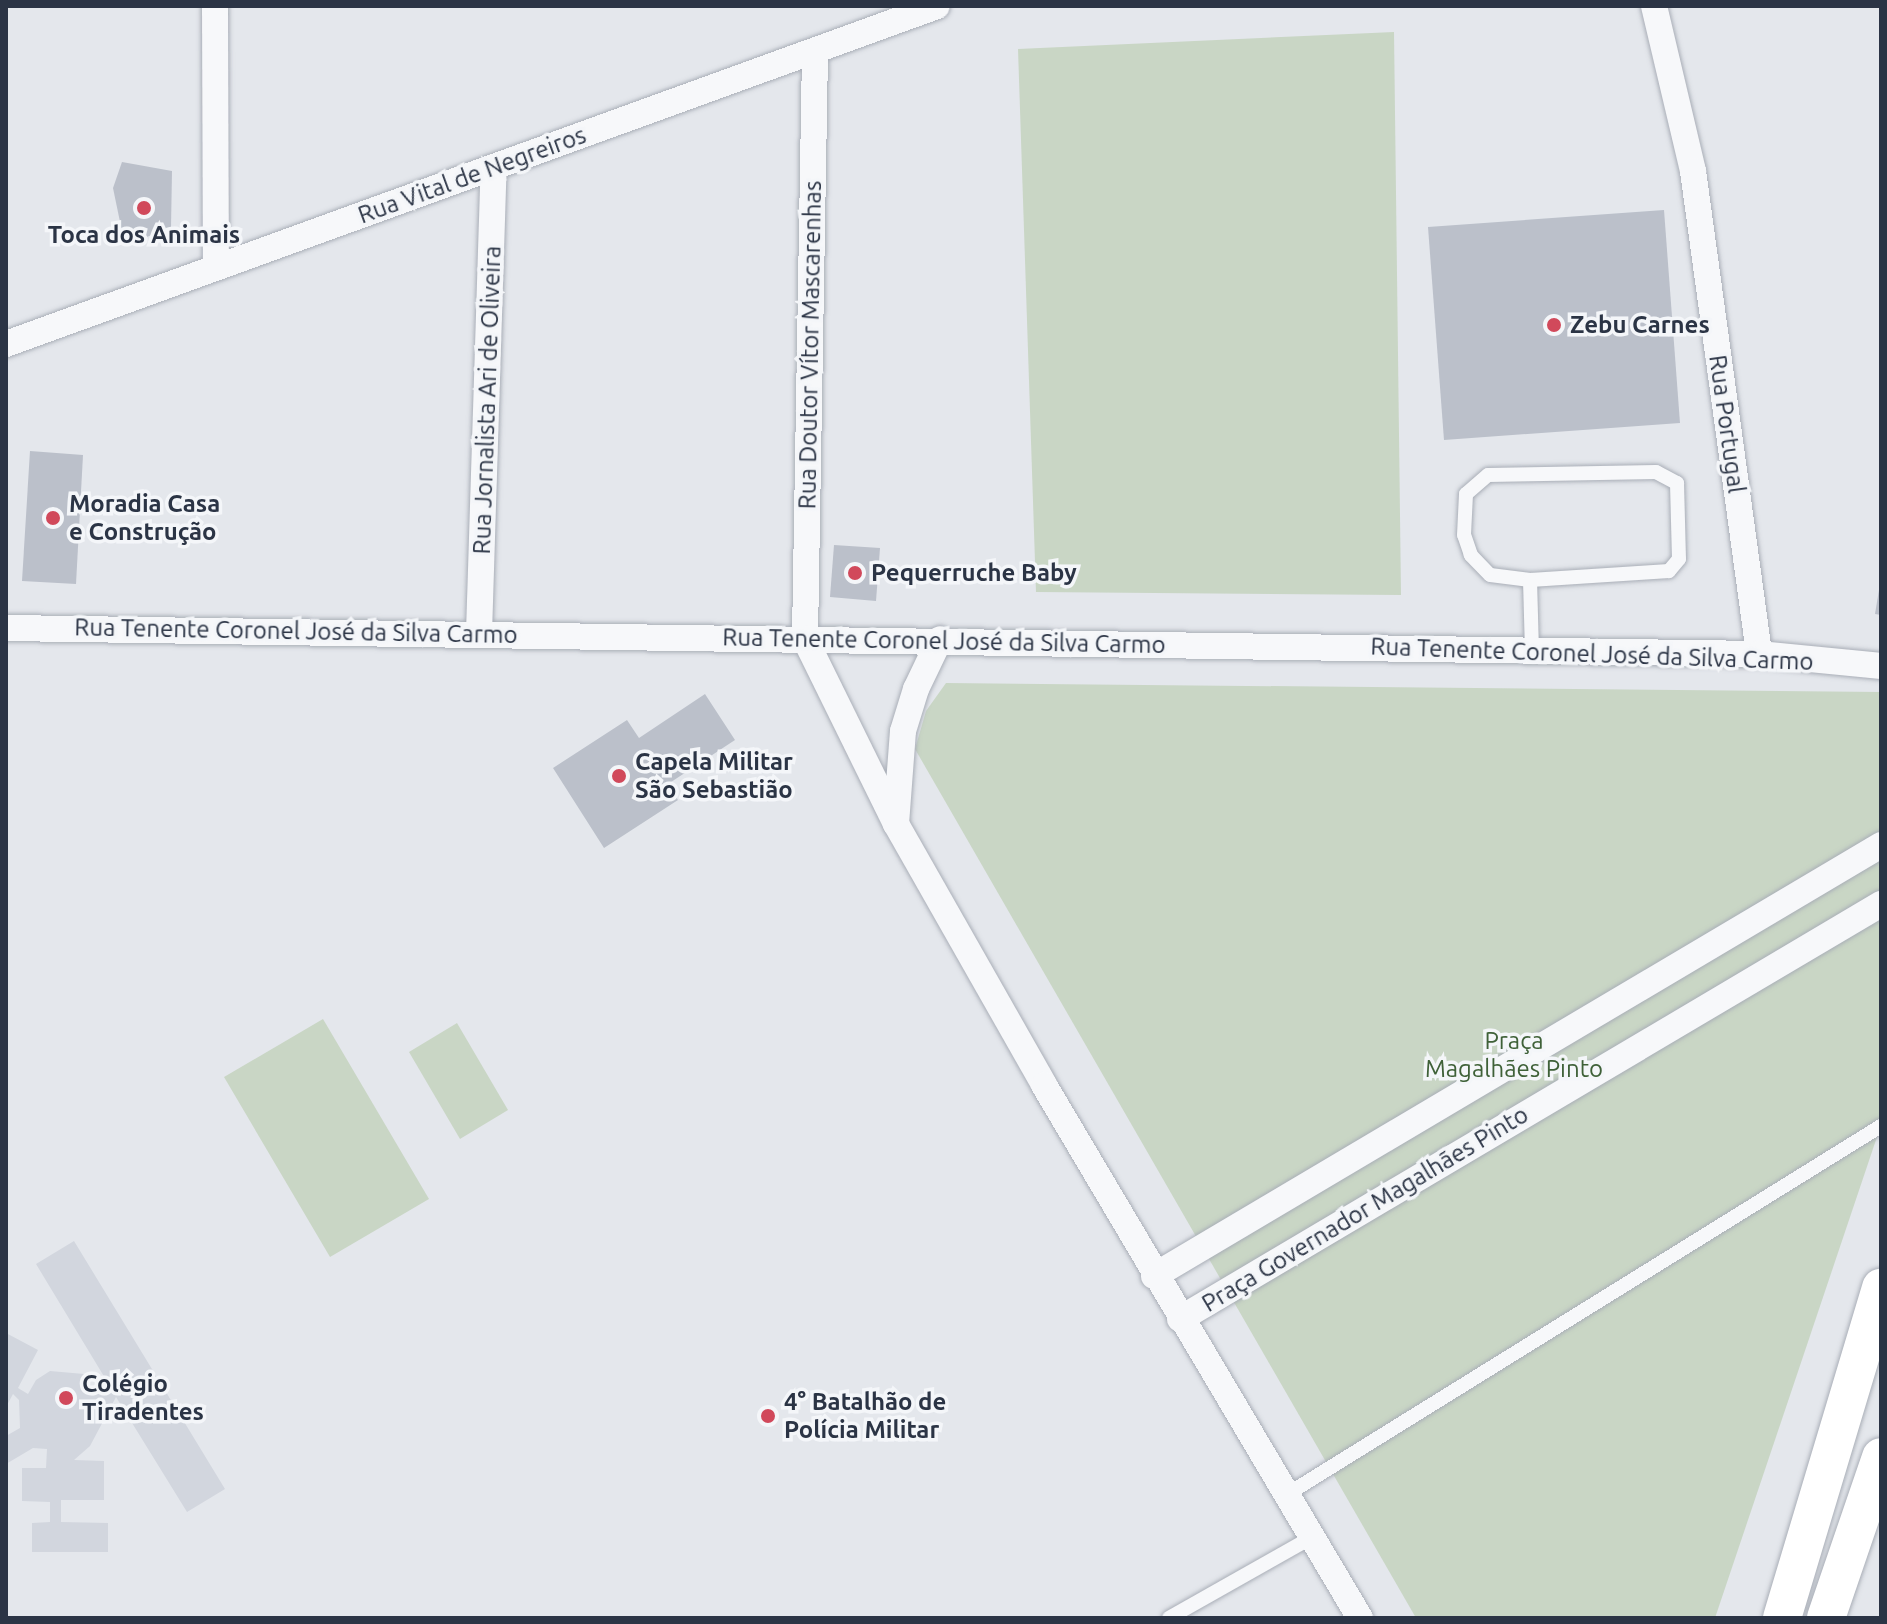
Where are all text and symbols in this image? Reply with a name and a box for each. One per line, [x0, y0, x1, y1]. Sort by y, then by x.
street label: Rua Vital de Negreiros [354, 120, 590, 230]
street label: Rua Doutor Vítor Mascarenhas [793, 180, 827, 510]
marker: Toca dos Animais [135, 199, 153, 217]
place label: Toca dos Animais [48, 221, 240, 249]
street label: Rua Jornalista Ari de Oliveira [467, 245, 507, 555]
place label: Zebu Carnes [1570, 311, 1710, 339]
marker: Zebu Carnes [1545, 316, 1563, 334]
street label: Rua Portugal [1703, 353, 1751, 495]
place label: Moradia Casa e Construção [69, 490, 220, 546]
marker: Moradia Casa e Construção [44, 509, 62, 527]
place label: Pequerruche Baby [871, 559, 1077, 587]
marker: Pequerruche Baby [846, 564, 864, 582]
street label: Rua Tenente Coronel José da Silva Carmo [74, 613, 518, 649]
street label: Rua Tenente Coronel José da Silva Carmo [722, 623, 1166, 659]
street label: Rua Tenente Coronel José da Silva Carmo [1370, 632, 1814, 676]
place label: Capela Militar São Sebastião [635, 748, 793, 804]
marker: Capela Militar São Sebastião [610, 767, 628, 785]
park label: Praça Magalhães Pinto [1425, 1027, 1603, 1083]
street label: Praça Governador Magalhães Pinto [1197, 1100, 1533, 1318]
place label: Colégio Tiradentes [82, 1370, 204, 1426]
place label: 4° Batalhão de Polícia Militar [784, 1388, 946, 1444]
marker: Colégio Tiradentes [57, 1389, 75, 1407]
marker: 4° Batalhão de Polícia Militar [759, 1407, 777, 1425]

